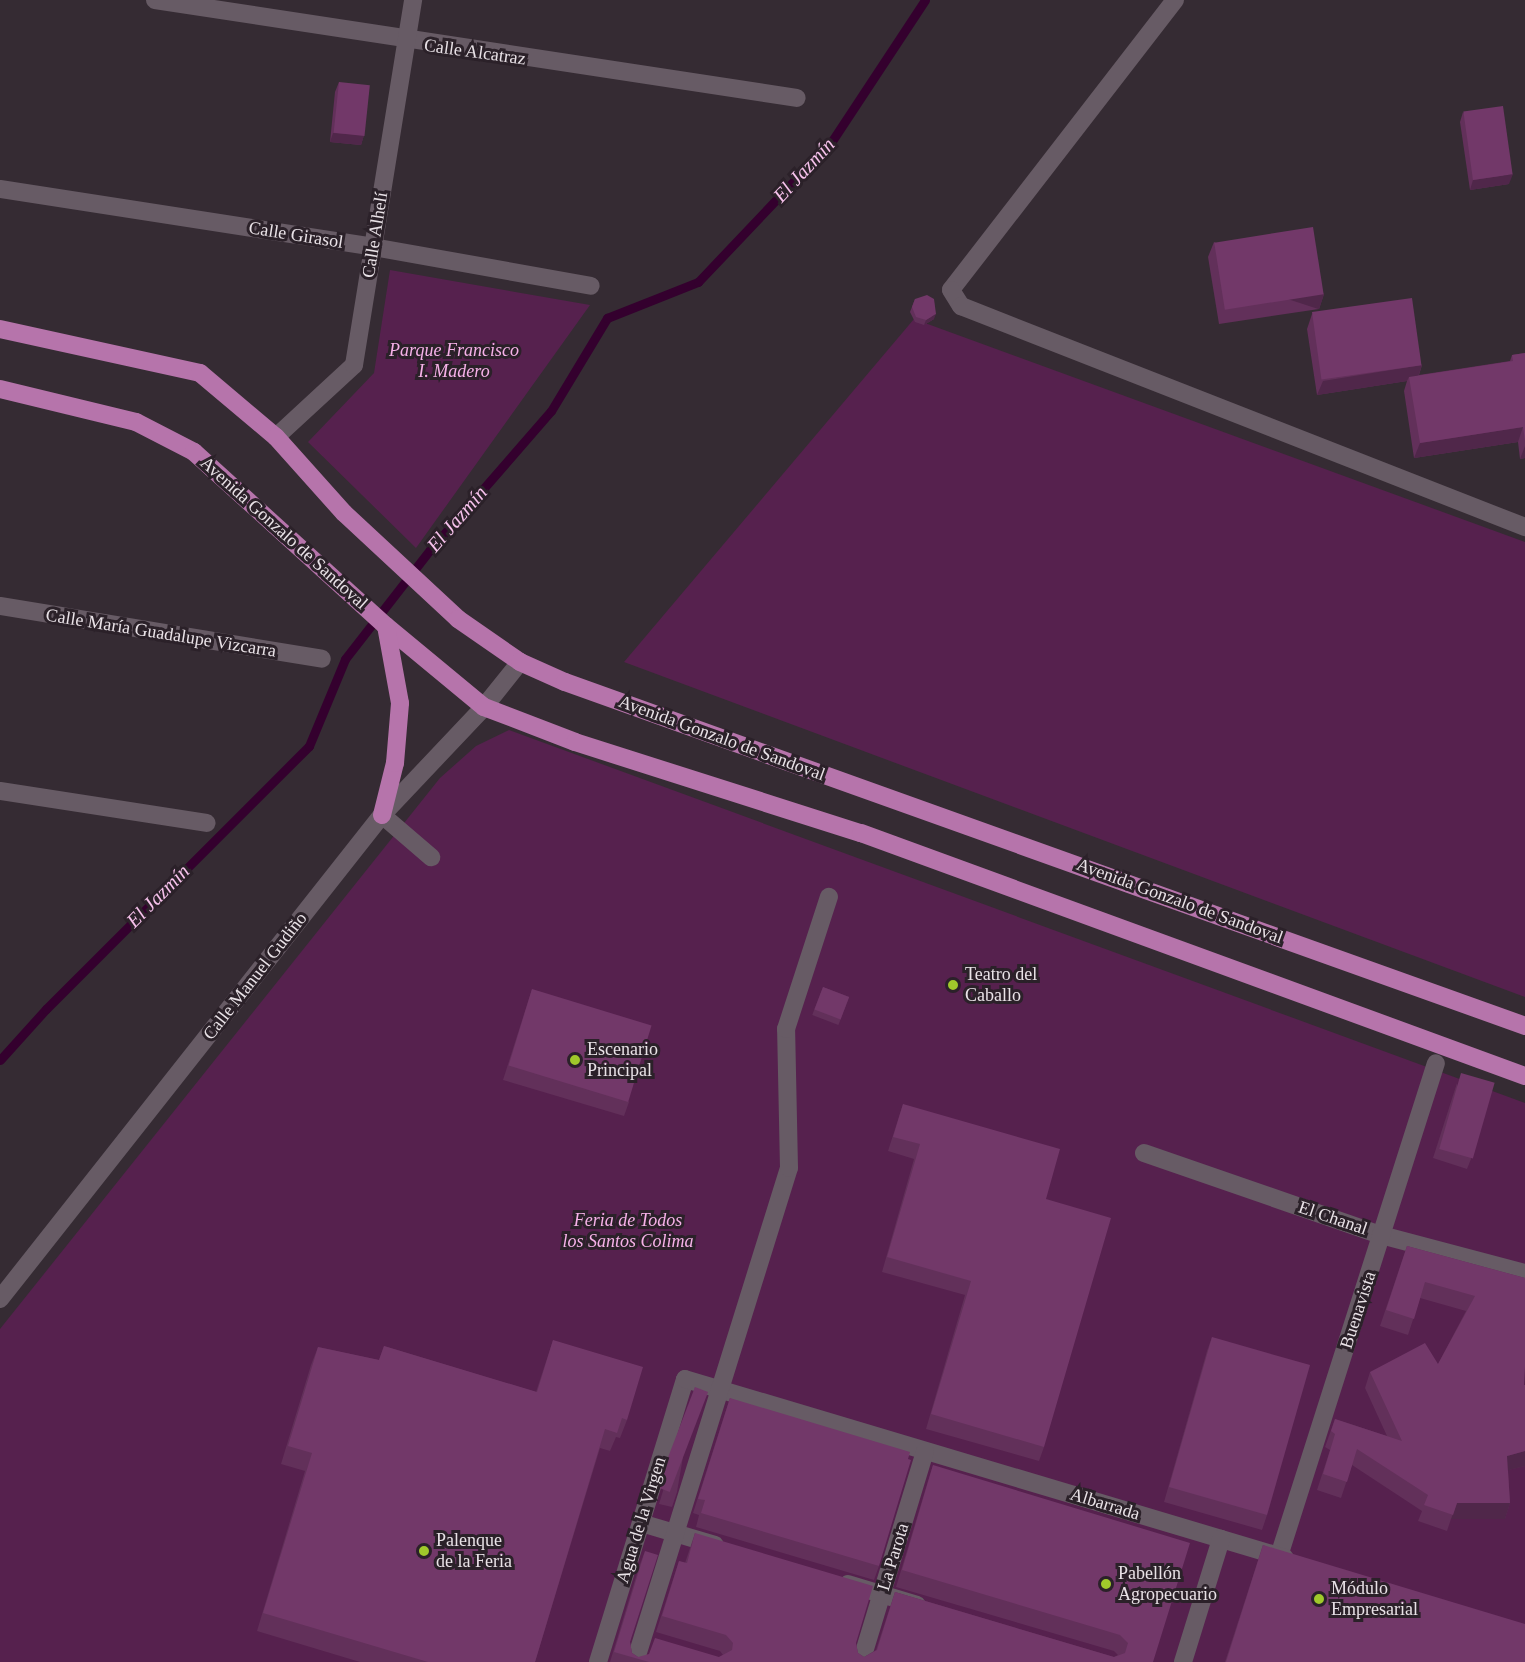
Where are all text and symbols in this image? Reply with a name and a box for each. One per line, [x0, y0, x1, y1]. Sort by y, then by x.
street label: Calle Alcatraz [422, 34, 528, 70]
water label: El Jazmín [768, 133, 840, 207]
street label: Calle Alhelí [357, 190, 393, 280]
street label: Calle Girasol [247, 217, 345, 253]
park label: Parque Francisco I. Madero [389, 340, 519, 382]
street label: Avenida Gonzalo de Sandoval [196, 452, 372, 614]
water label: El Jazmín [422, 481, 492, 557]
street label: Calle María Guadalupe Vizcarra [44, 604, 278, 662]
street label: Avenida Gonzalo de Sandoval [616, 691, 828, 785]
street label: Avenida Gonzalo de Sandoval [1074, 854, 1286, 948]
water label: El Jazmín [121, 859, 195, 933]
street label: Calle Manuel Gudiño [198, 908, 312, 1044]
place label: Teatro del Caballo [965, 964, 1037, 1006]
marker: Teatro del Caballo [946, 978, 960, 992]
place label: Escenario Principal [587, 1039, 658, 1082]
marker: Escenario Principal [568, 1053, 582, 1067]
street label: El Chanal [1296, 1196, 1370, 1240]
park label: Feria de Todos los Santos Colima [562, 1210, 694, 1252]
street label: Buenavista [1335, 1269, 1381, 1351]
street label: Agua de la Virgen [612, 1454, 670, 1586]
street label: Albarrada [1067, 1483, 1143, 1525]
street label: La Parota [873, 1521, 913, 1593]
place label: Palenque de la Feria [436, 1530, 512, 1572]
marker: Palenque de la Feria [417, 1544, 431, 1558]
place label: Pabellón Agropecuario [1118, 1563, 1217, 1606]
marker: Pabellón Agropecuario [1099, 1577, 1113, 1591]
place label: Módulo Empresarial [1331, 1578, 1418, 1620]
marker: Módulo Empresarial [1312, 1592, 1326, 1606]

